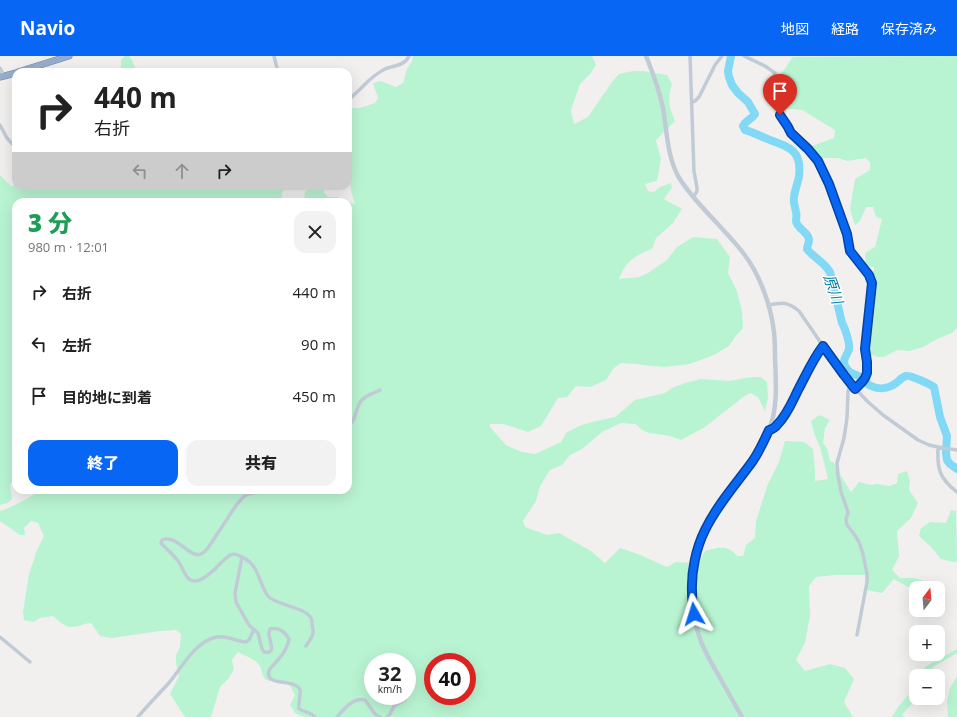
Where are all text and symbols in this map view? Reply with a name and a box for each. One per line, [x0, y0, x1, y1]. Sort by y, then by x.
text: Navio [20, 15, 75, 41]
text: 地図 [781, 19, 809, 38]
text: 経路 [831, 19, 859, 38]
text: 保存済み [881, 19, 937, 38]
pin [763, 74, 797, 115]
text: 440 m [94, 78, 177, 116]
icon: arrive [769, 80, 791, 102]
icon: right [28, 84, 80, 136]
text: 右折 [94, 116, 130, 140]
icon: left [129, 160, 151, 182]
icon: ahead [171, 160, 193, 182]
icon: right [213, 160, 235, 182]
text: 3 分 [28, 206, 72, 239]
button: close [294, 211, 336, 253]
text: 980 m · 12:01 [28, 238, 109, 256]
water label: 原川 [820, 271, 849, 308]
icon: right [28, 281, 50, 303]
text: 440 m [292, 282, 336, 302]
text: 右折 [62, 283, 92, 303]
icon: left [28, 333, 50, 355]
text: 90 m [301, 334, 336, 354]
text: 左折 [62, 335, 92, 355]
icon: arrive [28, 385, 50, 407]
text: 450 m [292, 386, 336, 406]
text: 目的地に到着 [62, 387, 152, 407]
button: 終了 [28, 440, 178, 486]
button: 共有 [186, 440, 336, 486]
north arrow [909, 581, 945, 617]
map controls [909, 581, 945, 705]
position arrow [673, 593, 715, 635]
button: + [909, 625, 945, 661]
speed limit sign: 40 [424, 653, 476, 705]
text: 32 [379, 660, 401, 687]
button: − [909, 669, 945, 705]
text: km/h [378, 682, 402, 696]

